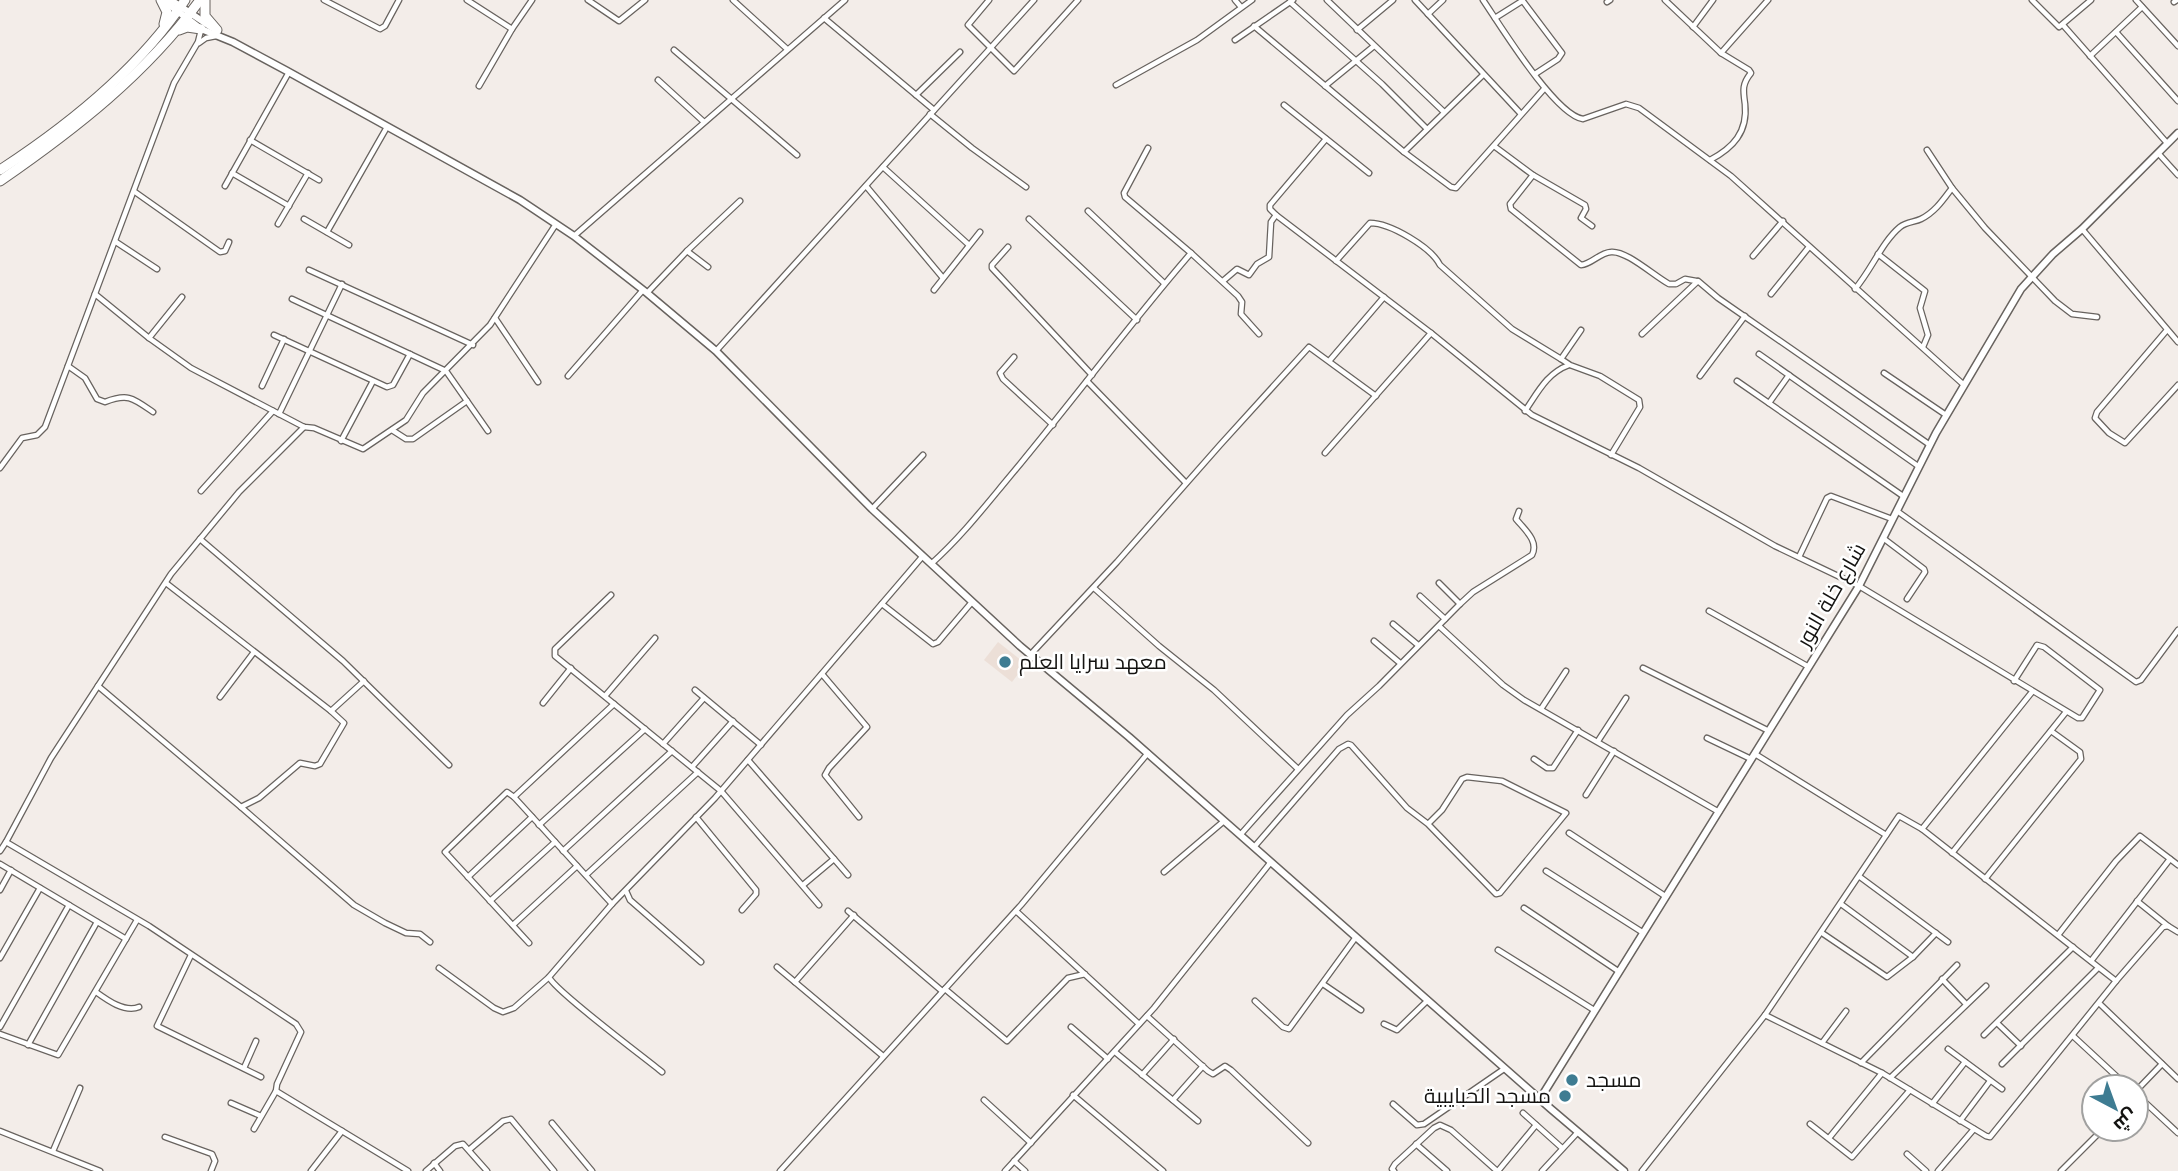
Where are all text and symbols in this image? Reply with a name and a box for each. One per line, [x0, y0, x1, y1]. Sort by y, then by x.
street label: شارع خلة النور [1791, 539, 1873, 654]
place label: معهد سرايا العلم [1019, 650, 1167, 677]
marker: معهد سرايا العلم [997, 654, 1013, 670]
place label: مسجد [1586, 1068, 1641, 1095]
marker: مسجد [1564, 1072, 1580, 1088]
north arrow [2080, 1073, 2150, 1143]
place label: مسجد الحبايبية [1424, 1084, 1551, 1111]
marker: مسجد الحبايبية [1557, 1088, 1573, 1104]
text: ش [2108, 1102, 2142, 1136]

